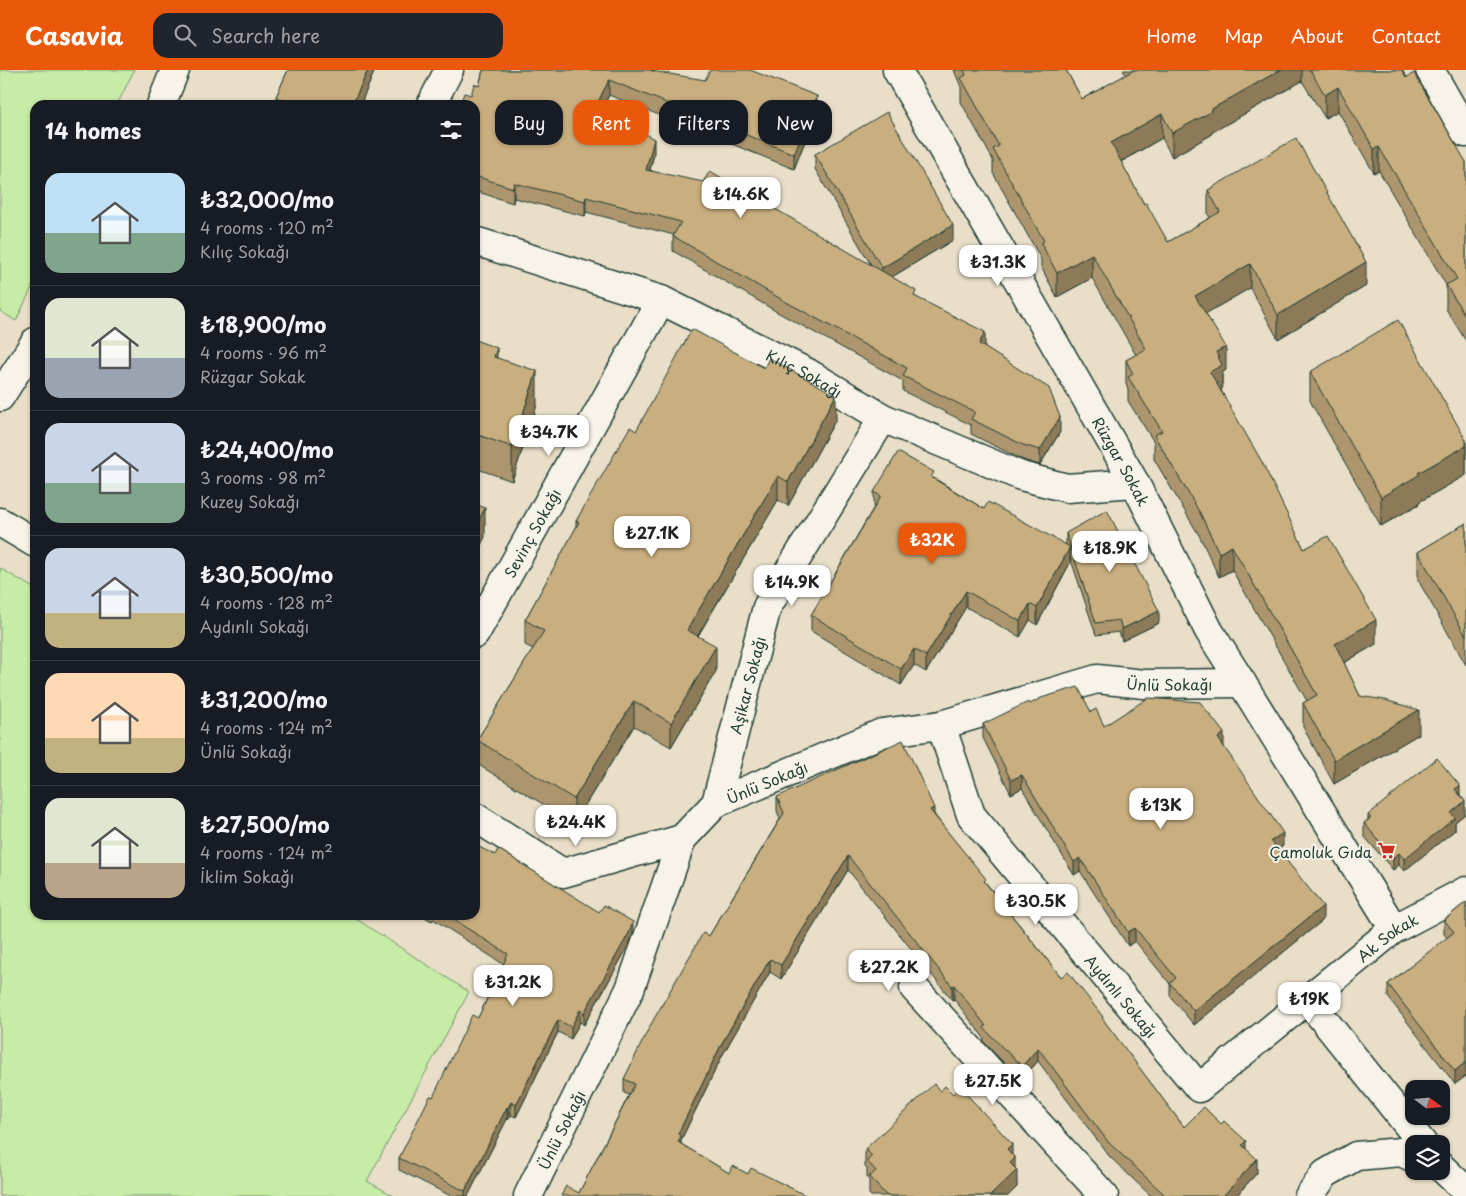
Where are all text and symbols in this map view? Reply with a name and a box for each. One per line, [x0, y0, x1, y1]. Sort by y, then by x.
search box [153, 13, 503, 58]
text: Casavia [25, 17, 123, 53]
icon: search [171, 21, 199, 49]
text: Search here [211, 21, 320, 49]
text: Home [1146, 22, 1196, 49]
text: Map [1224, 22, 1263, 49]
text: About [1291, 22, 1343, 49]
text: Contact [1371, 22, 1441, 49]
chip: Buy [495, 100, 563, 145]
chip: Rent [573, 100, 649, 145]
chip: Filters [659, 100, 748, 145]
chip: New [758, 100, 832, 145]
text: 14 homes [45, 114, 141, 146]
icon: filters [437, 116, 465, 144]
pin: ₺14.6K [700, 176, 782, 219]
text: ₺14.6K [713, 181, 769, 205]
text: ₺32,000/mo [200, 183, 334, 215]
icon: home [85, 193, 145, 253]
text: 4 rooms · 120 m² [200, 215, 334, 239]
text: Kılıç Sokağı [200, 239, 289, 263]
pin: ₺31.3K [957, 244, 1039, 287]
text: ₺31.3K [970, 249, 1026, 273]
text: ₺18,900/mo [200, 308, 326, 340]
icon: home [85, 318, 145, 378]
text: 4 rooms · 96 m² [200, 340, 327, 364]
street label: Kılıç Sokağı [762, 343, 847, 403]
text: Rüzgar Sokak [200, 364, 306, 388]
street label: Rüzgar Sokak [1087, 412, 1156, 510]
pin: ₺34.7K [508, 414, 590, 457]
text: ₺34.7K [520, 419, 578, 443]
text: ₺24,400/mo [200, 433, 334, 465]
icon: home [85, 443, 145, 503]
text: 3 rooms · 98 m² [200, 465, 326, 489]
street label: Sevinç Sokağı [497, 484, 566, 581]
text: Kuzey Sokağı [200, 489, 300, 513]
pin: ₺27.1K [611, 516, 693, 558]
text: ₺27.1K [625, 520, 679, 544]
pin: ₺32K [902, 522, 962, 565]
text: ₺32K [909, 527, 955, 551]
pin: ₺18.9K [1069, 530, 1151, 573]
text: ₺18.9K [1083, 535, 1137, 559]
text: ₺30,500/mo [200, 558, 333, 590]
pin: ₺14.9K [751, 564, 833, 607]
icon: home [85, 568, 145, 628]
text: ₺14.9K [765, 569, 819, 593]
text: 4 rooms · 128 m² [200, 590, 333, 614]
text: Aydınlı Sokağı [200, 614, 309, 638]
street label: Aşikar Sokağı [723, 633, 770, 736]
street label: Ünlü Sokağı [1125, 671, 1212, 696]
text: ₺31,200/mo [200, 683, 328, 715]
icon: home [85, 693, 145, 753]
text: 4 rooms · 124 m² [200, 715, 333, 739]
text: Ünlü Sokağı [200, 739, 292, 763]
street label: Ünlü Sokağı [723, 754, 811, 809]
pin: ₺13K [1131, 788, 1191, 830]
text: ₺13K [1140, 792, 1182, 816]
pin: ₺24.4K [535, 804, 617, 847]
text: ₺27,500/mo [200, 808, 330, 840]
text: ₺24.4K [546, 809, 606, 833]
icon: home [85, 818, 145, 878]
text: 4 rooms · 124 m² [200, 840, 333, 864]
place label: Çamoluk Gıda [1269, 840, 1373, 863]
supermarket icon: Çamoluk Gıda [1376, 841, 1396, 861]
text: İklim Sokağı [200, 864, 294, 888]
pin: ₺30.5K [995, 884, 1077, 926]
text: ₺30.5K [1006, 888, 1066, 912]
street label: Ak Sokak [1351, 907, 1422, 967]
street label: Aydınlı Sokağı [1080, 949, 1163, 1042]
pin: ₺27.2K [848, 950, 930, 992]
text: ₺27.2K [859, 954, 919, 978]
pin: ₺31.2K [472, 964, 554, 1007]
text: ₺31.2K [485, 969, 541, 993]
pin: ₺19K [1279, 982, 1339, 1024]
text: ₺19K [1289, 986, 1329, 1010]
pin: ₺27.5K [952, 1064, 1034, 1106]
text: ₺27.5K [965, 1068, 1021, 1092]
north arrow [1405, 1080, 1450, 1125]
map controls [1405, 1080, 1450, 1180]
street label: Ünlü Sokağı [531, 1086, 590, 1173]
button: layers [1405, 1135, 1450, 1180]

